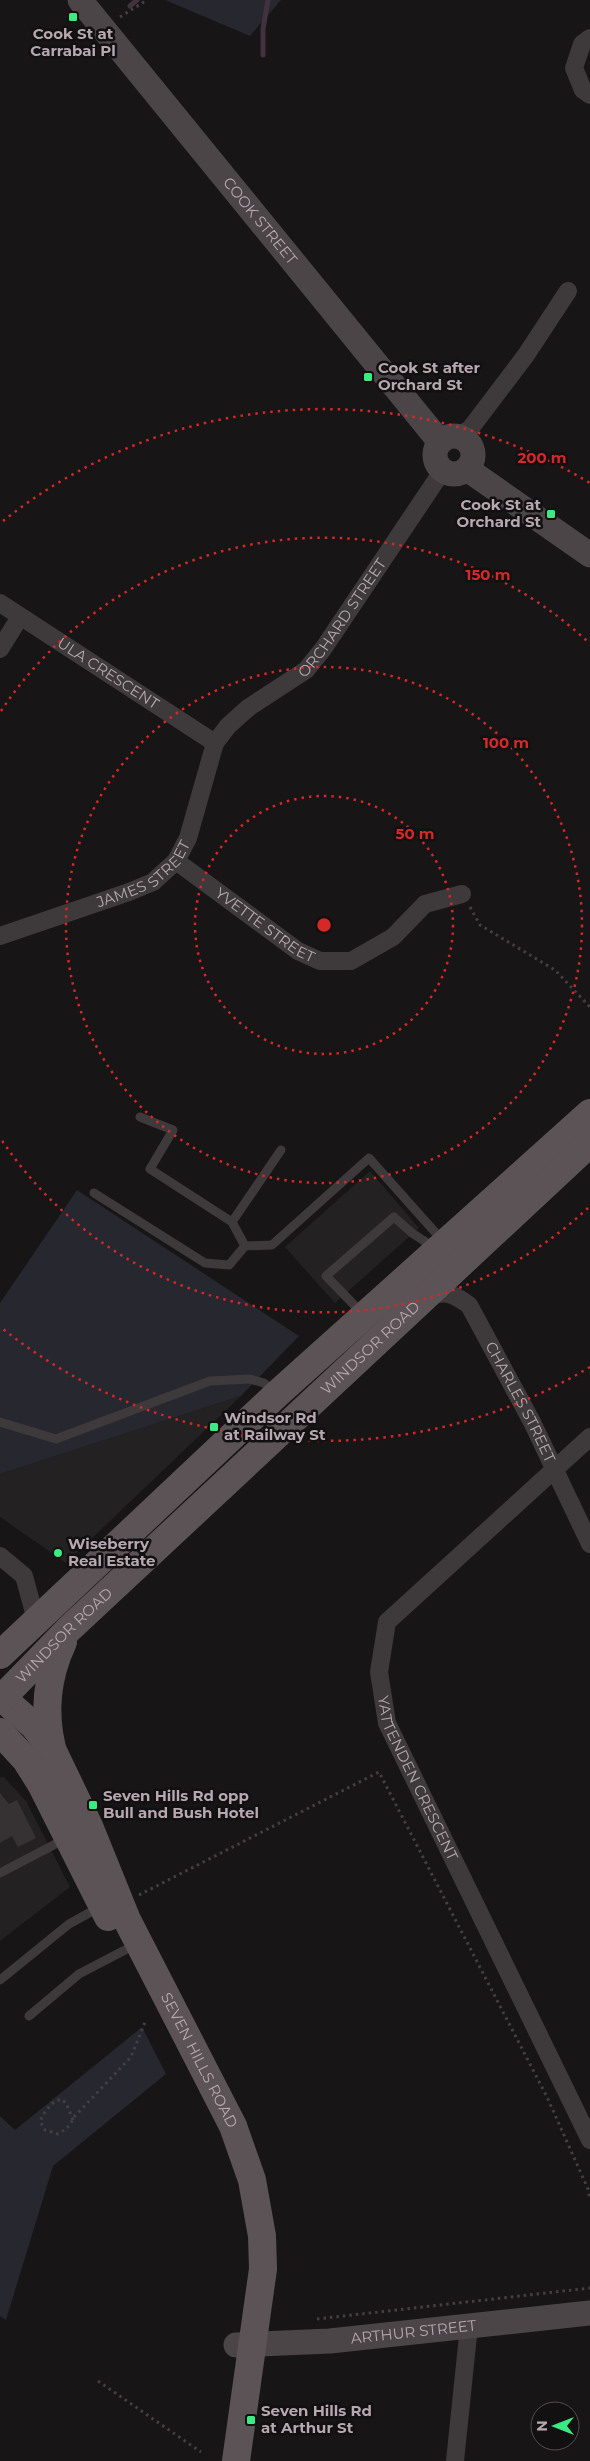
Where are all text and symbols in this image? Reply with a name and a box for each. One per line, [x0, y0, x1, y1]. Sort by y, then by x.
marker: Cook St at Carrabai Pl [67, 11, 79, 23]
place label: Cook St at Carrabai Pl [30, 24, 116, 60]
street label: COOK STREET [219, 173, 302, 269]
place label: Cook St after Orchard St [378, 358, 480, 394]
marker: Cook St after Orchard St [362, 371, 374, 383]
text: 200 m [517, 448, 567, 467]
place label: Cook St at Orchard St [457, 495, 541, 531]
marker: Cook St at Orchard St [545, 508, 557, 520]
street label: ORCHARD STREET [294, 554, 390, 682]
text: 150 m [466, 565, 510, 584]
street label: ULA CRESCENT [54, 633, 163, 713]
text: 100 m [483, 733, 529, 752]
text: 50 m [395, 824, 435, 843]
street label: JAMES STREET [93, 837, 194, 912]
street label: YVETTE STREET [212, 883, 318, 967]
centre of rings [315, 916, 333, 934]
street label: WINDSOR ROAD [316, 1297, 423, 1398]
street label: CHARLES STREET [481, 1338, 560, 1466]
place label: Windsor Rd at Railway St [224, 1408, 326, 1444]
marker: Windsor Rd at Railway St [208, 1421, 220, 1433]
place label: Wiseberry Real Estate [68, 1534, 156, 1570]
marker: Wiseberry Real Estate [52, 1547, 64, 1559]
street label: WINDSOR ROAD [11, 1583, 116, 1687]
street label: YATTENDEN CRESCENT [374, 1694, 463, 1864]
place label: Seven Hills Rd opp Bull and Bush Hotel [103, 1786, 259, 1822]
marker: Seven Hills Rd opp Bull and Bush Hotel [87, 1799, 99, 1811]
street label: SEVEN HILLS ROAD [157, 1989, 242, 2131]
street label: ARTHUR STREET [350, 2315, 478, 2348]
place label: Seven Hills Rd at Arthur St [261, 2401, 372, 2437]
north arrow [530, 2401, 580, 2451]
marker: Seven Hills Rd at Arthur St [245, 2414, 257, 2426]
text: N [533, 2420, 551, 2432]

